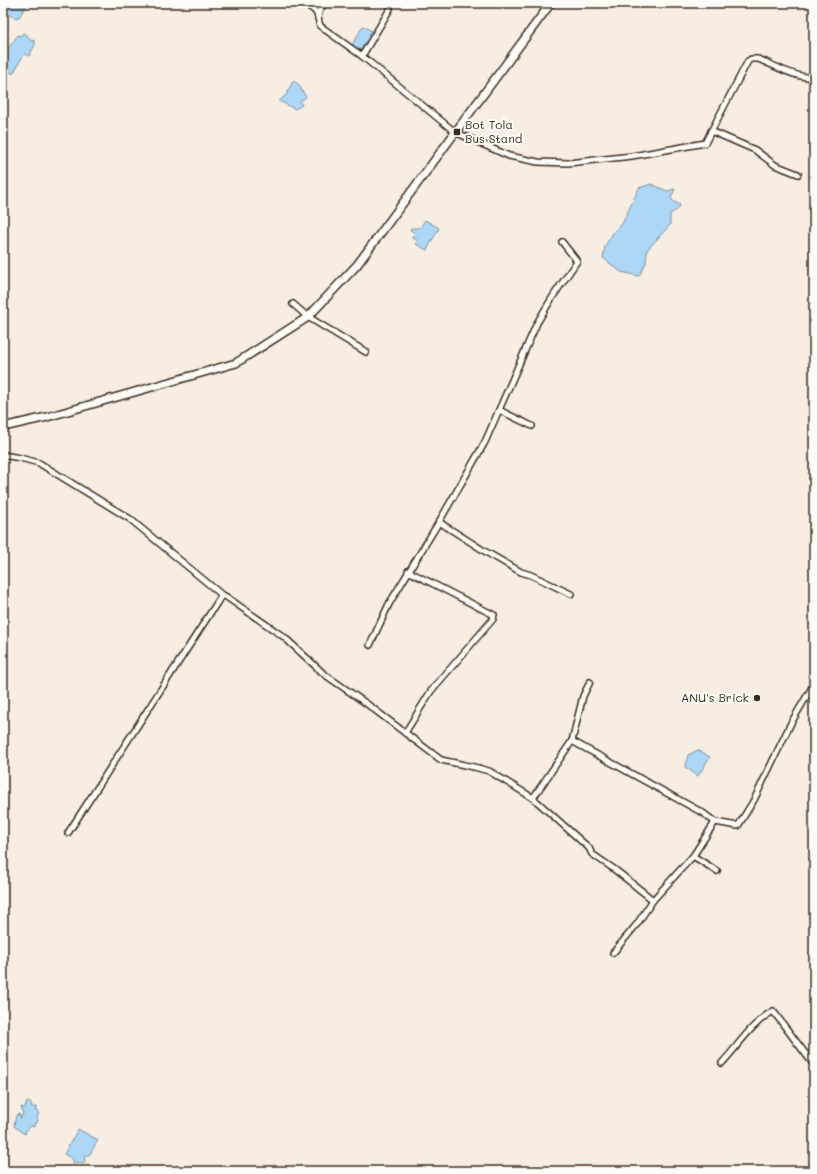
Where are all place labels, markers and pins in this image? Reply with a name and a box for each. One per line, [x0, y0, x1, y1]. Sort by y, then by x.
place label: Bot Tola Bus Stand [465, 116, 523, 146]
marker: Bot Tola Bus Stand [452, 127, 462, 137]
place label: ANU's Brick [681, 689, 749, 705]
marker: ANU's Brick [752, 693, 762, 703]

